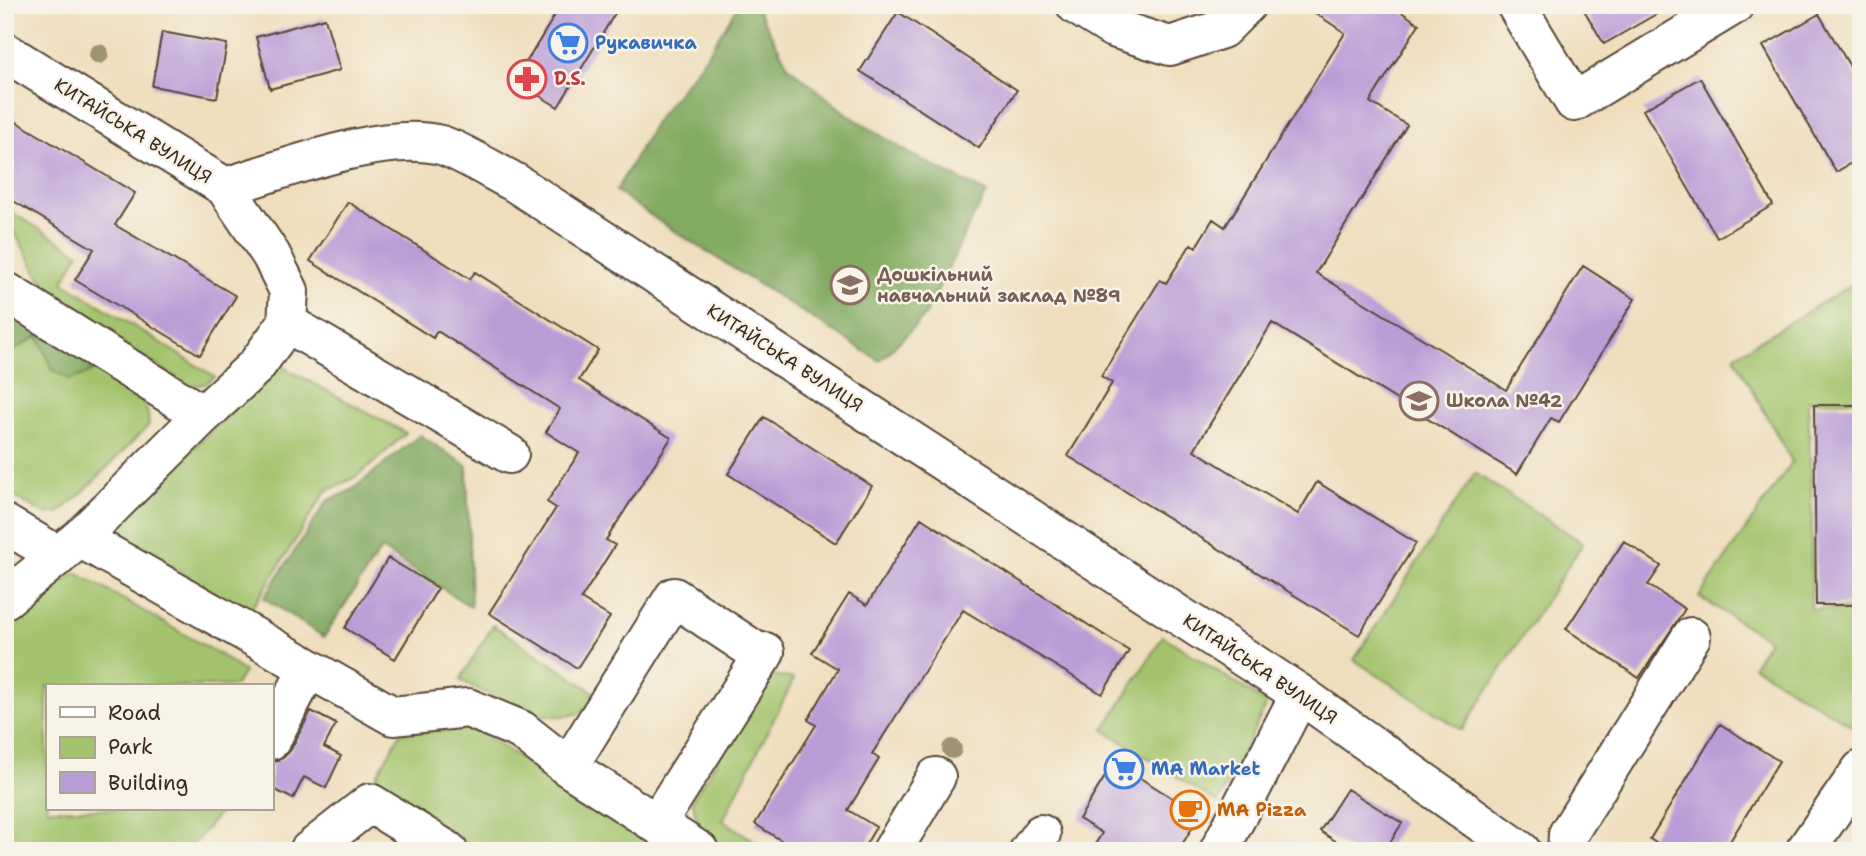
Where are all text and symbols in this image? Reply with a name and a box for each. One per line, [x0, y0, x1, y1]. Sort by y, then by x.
supermarket icon: Рукавичка [547, 22, 589, 64]
place label: Рукавичка [595, 31, 697, 55]
pharmacy icon: D.S. [506, 58, 548, 100]
place label: D.S. [554, 67, 586, 91]
street label: КИТАЙСЬКА ВУЛИЦЯ [50, 73, 216, 189]
place label: Дошкільний навчальний заклад №89 [877, 263, 1121, 308]
school or university icon: Дошкільний навчальний заклад №89 [829, 264, 871, 306]
street label: КИТАЙСЬКА ВУЛИЦЯ [702, 298, 868, 418]
school or university icon: Школа №42 [1398, 380, 1440, 422]
place label: Школа №42 [1446, 389, 1563, 413]
street label: КИТАЙСЬКА ВУЛИЦЯ [1178, 608, 1342, 730]
legend [46, 684, 273, 810]
text: Road [108, 699, 161, 727]
text: Park [108, 733, 153, 761]
supermarket icon: MA Market [1103, 748, 1145, 790]
place label: MA Market [1151, 757, 1260, 781]
text: Building [108, 769, 188, 797]
cafe icon: MA Pizza [1169, 789, 1211, 831]
place label: MA Pizza [1217, 798, 1307, 822]

